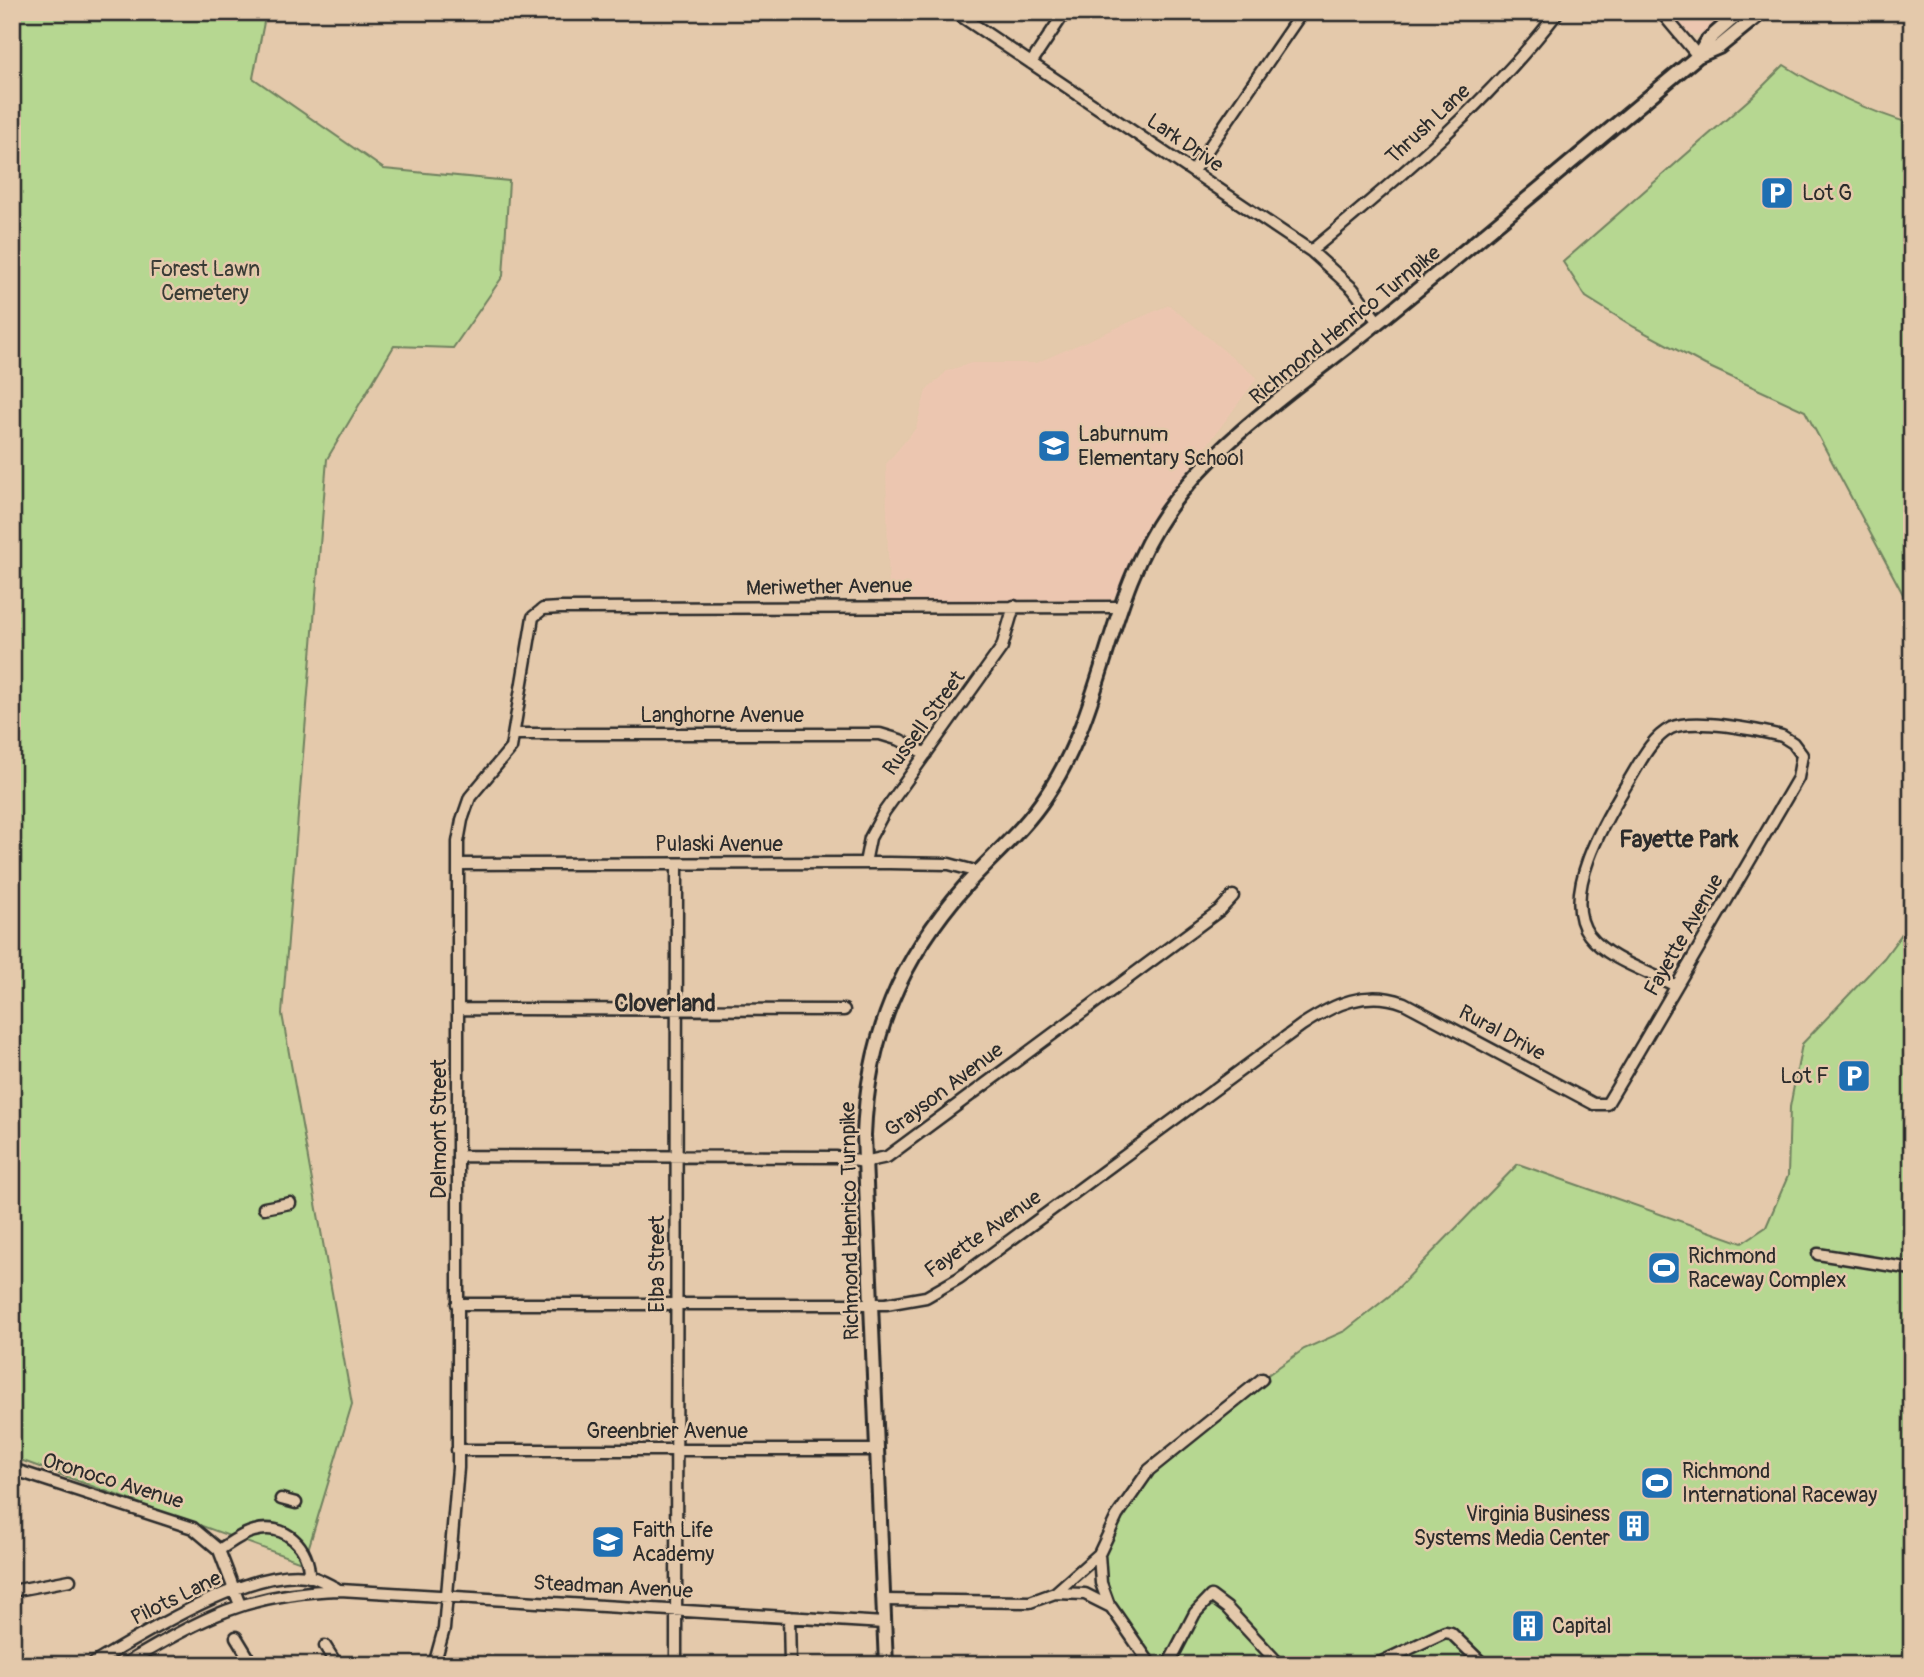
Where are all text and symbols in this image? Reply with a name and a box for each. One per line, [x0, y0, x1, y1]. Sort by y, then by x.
street label: Thrush Lane [1380, 77, 1477, 170]
street label: Lark Drive [1141, 107, 1229, 179]
parking icon: Lot G [1758, 174, 1796, 212]
place label: Lot G [1802, 180, 1852, 207]
street label: Richmond Henrico Turnpike [1244, 239, 1447, 411]
park label: Forest Lawn Cemetery [150, 256, 260, 307]
place label: Laburnum Elementary School [1078, 421, 1244, 472]
school or university icon: Laburnum Elementary School [1035, 427, 1073, 465]
street label: Meriwether Avenue [746, 572, 913, 602]
street label: Russell Street [877, 665, 971, 781]
street label: Langhorne Avenue [640, 702, 804, 729]
district label: Fayette Park [1619, 825, 1739, 854]
street label: Pulaski Avenue [655, 831, 784, 858]
street label: Fayette Avenue [1638, 869, 1730, 1001]
district label: Cloverland [614, 989, 716, 1018]
street label: Rural Drive [1454, 999, 1551, 1067]
street label: Grayson Avenue [879, 1036, 1009, 1143]
parking icon: Lot F [1835, 1057, 1873, 1095]
street label: Delmont Street [426, 1059, 453, 1199]
place label: Lot F [1780, 1063, 1829, 1090]
street label: Richmond Henrico Turnpike [834, 1101, 866, 1341]
street label: Fayette Avenue [919, 1183, 1047, 1284]
street label: Elba Street [644, 1215, 671, 1313]
place label: Richmond Raceway Complex [1688, 1243, 1846, 1294]
sports icon: Richmond Raceway Complex [1645, 1249, 1683, 1287]
street label: Greenbrier Avenue [586, 1418, 748, 1445]
street label: Oronoco Avenue [39, 1447, 187, 1515]
place label: Richmond International Raceway [1682, 1458, 1877, 1509]
sports icon: Richmond International Raceway [1638, 1464, 1676, 1502]
place label: Virginia Business Systems Media Center [1414, 1501, 1611, 1552]
building icon: Virginia Business Systems Media Center [1615, 1507, 1653, 1545]
place label: Faith Life Academy [632, 1517, 714, 1568]
school or university icon: Faith Life Academy [589, 1523, 627, 1561]
street label: Pilots Lane [126, 1564, 226, 1631]
street label: Steadman Avenue [532, 1569, 694, 1605]
building icon: Capital [1509, 1607, 1547, 1645]
place label: Capital [1552, 1613, 1612, 1640]

